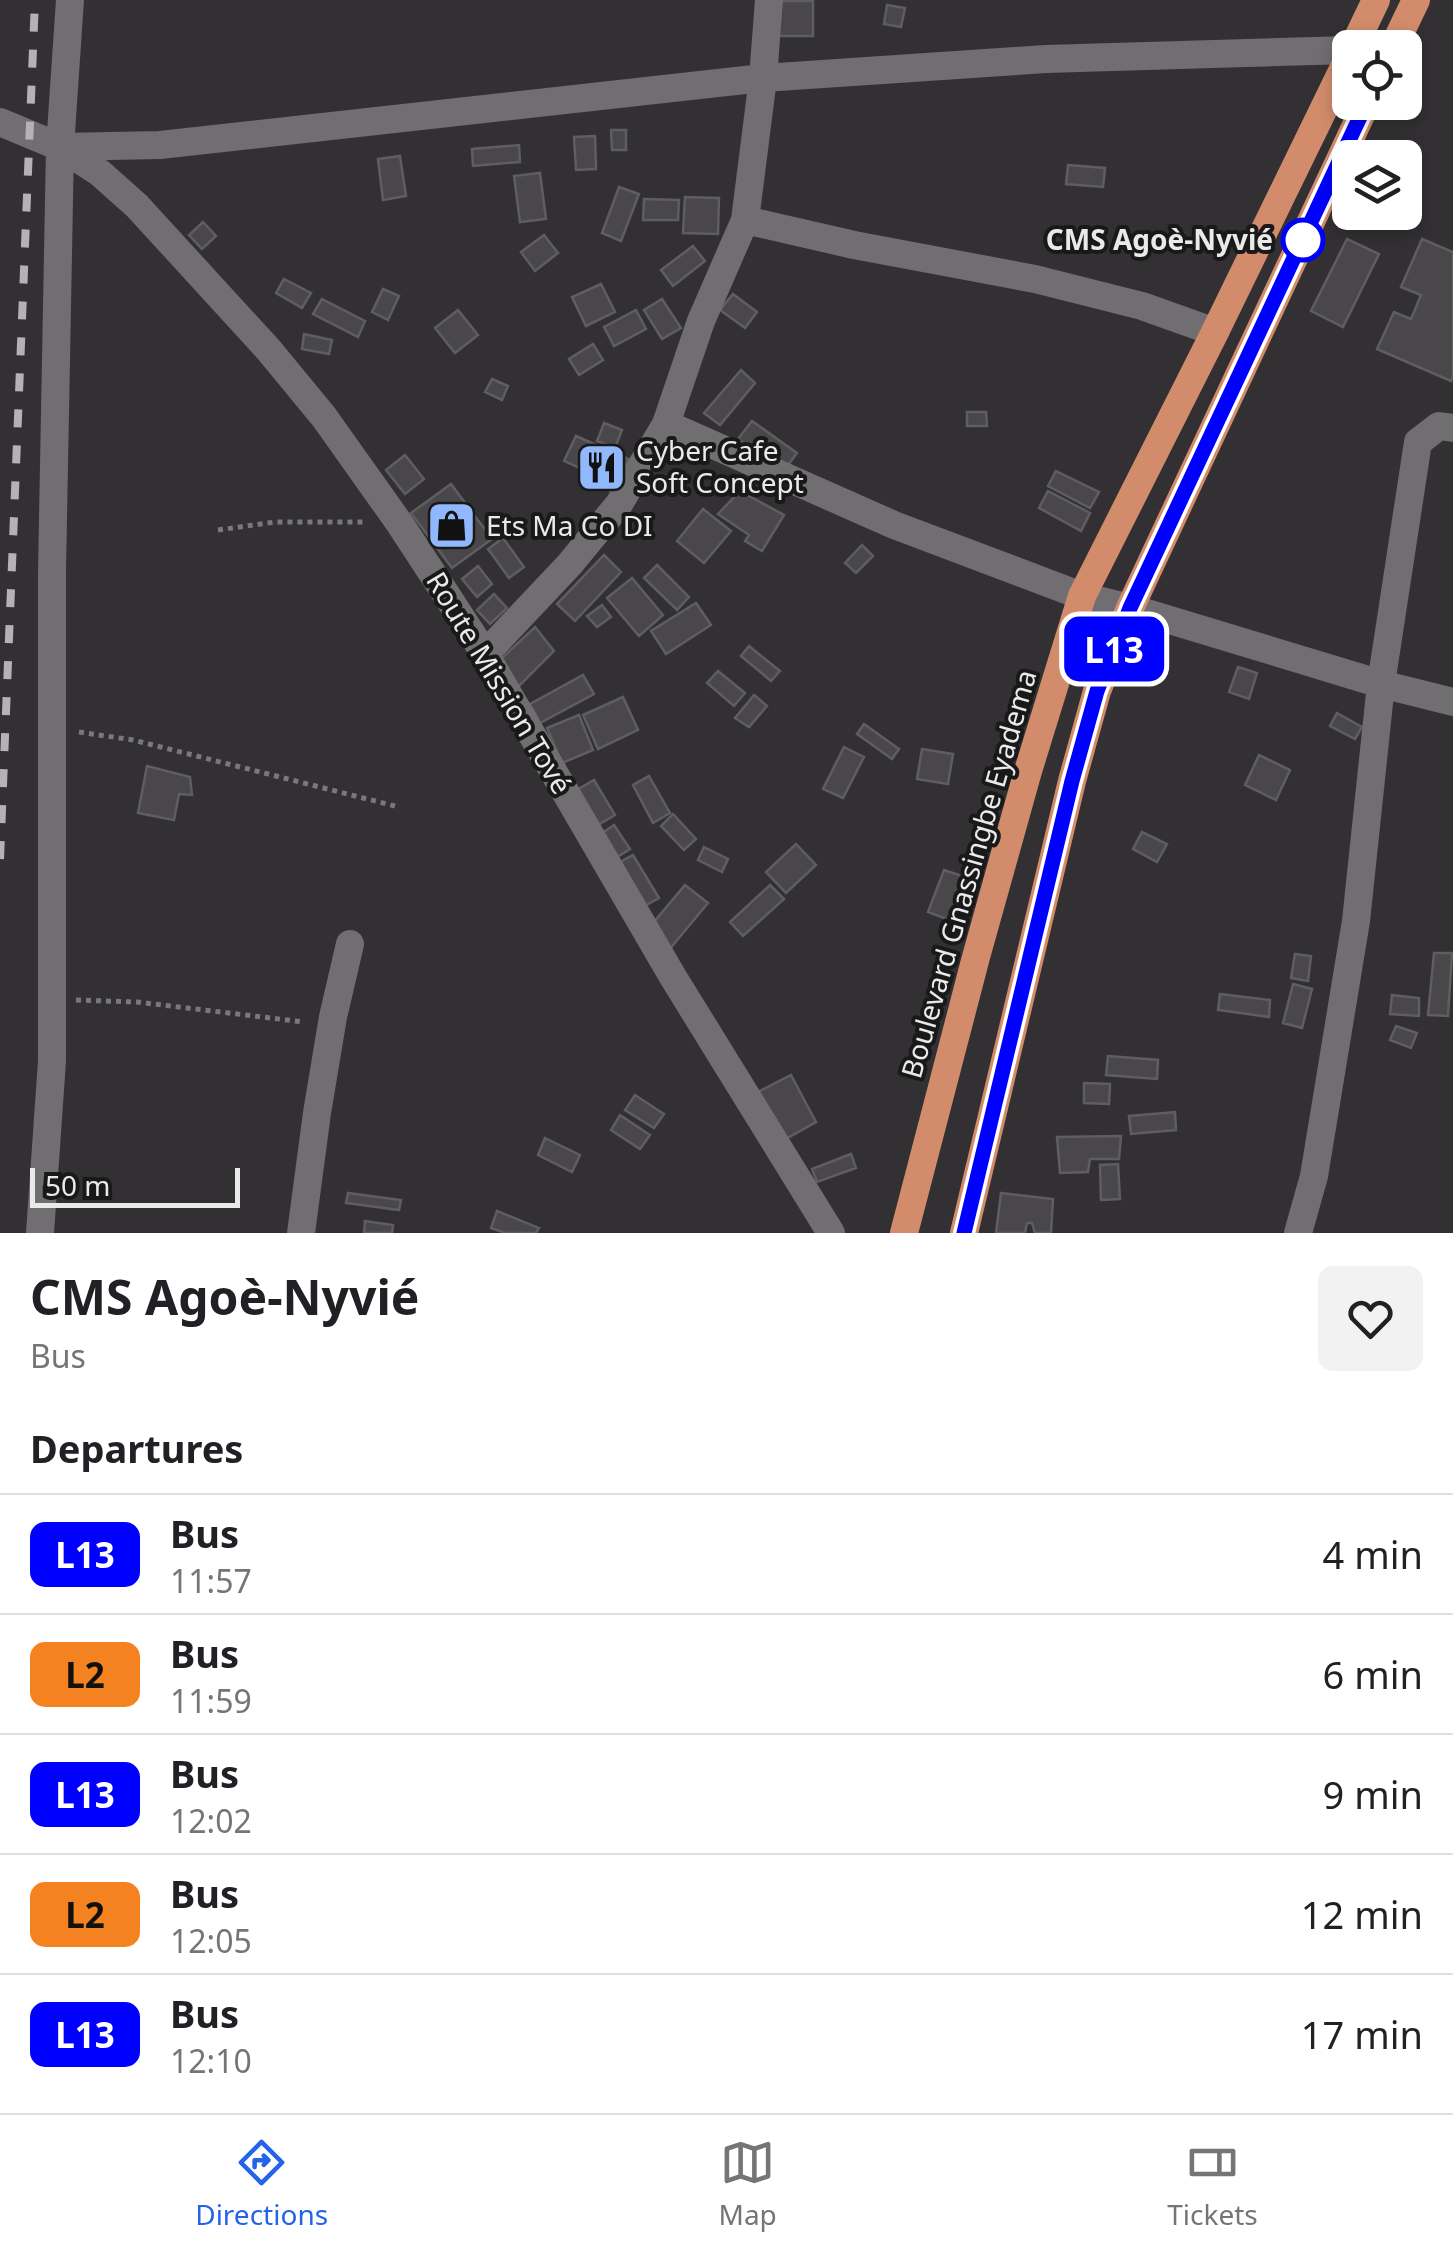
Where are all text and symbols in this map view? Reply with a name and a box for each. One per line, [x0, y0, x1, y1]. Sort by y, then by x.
map controls [1332, 30, 1422, 230]
button: locate [1332, 30, 1422, 120]
button: layers [1332, 140, 1422, 230]
marker: CMS Agoè-Nyvié [1282, 219, 1324, 261]
place label: CMS Agoè-Nyvié [1046, 220, 1273, 258]
place label: Cyber Cafe Soft Concept [636, 431, 804, 501]
restaurant icon: Cyber Cafe Soft Concept [575, 441, 627, 493]
shop icon: Ets Ma Co DI [425, 500, 477, 552]
place label: Ets Ma Co DI [486, 506, 653, 544]
street label: Route Mission Tové [418, 564, 581, 801]
line badge: L13 [1056, 616, 1172, 682]
text: L13 [1084, 626, 1144, 673]
street label: Boulevard Gnassingbe Eyadema [891, 665, 1045, 1082]
scale bar [30, 1163, 240, 1208]
text: 50 m [45, 1166, 111, 1204]
text: CMS Agoè-Nyvié [30, 1264, 419, 1329]
button: heart [1318, 1266, 1423, 1371]
text: Bus [30, 1334, 86, 1377]
text: Departures [30, 1422, 243, 1474]
text: Bus [170, 1507, 239, 1559]
text: 4 min [1323, 1528, 1423, 1580]
text: L13 [55, 1531, 115, 1578]
text: 11:57 [170, 1559, 252, 1602]
text: Bus [170, 1627, 239, 1679]
text: 6 min [1323, 1648, 1423, 1700]
text: L2 [65, 1651, 105, 1698]
text: 11:59 [170, 1679, 252, 1722]
text: Bus [170, 1747, 239, 1799]
text: 9 min [1323, 1768, 1423, 1820]
text: L13 [55, 1771, 115, 1818]
text: 12:02 [170, 1799, 252, 1842]
text: Bus [170, 1867, 239, 1919]
text: 12 min [1301, 1888, 1423, 1940]
text: L2 [65, 1891, 105, 1938]
text: 12:05 [170, 1919, 252, 1962]
text: Bus [170, 1987, 239, 2039]
text: 17 min [1301, 2008, 1423, 2060]
text: L13 [55, 2011, 115, 2058]
text: 12:10 [170, 2039, 252, 2082]
tab: Directions [195, 2135, 328, 2233]
tab: Map [719, 2135, 777, 2233]
tab: Tickets [1167, 2135, 1258, 2233]

